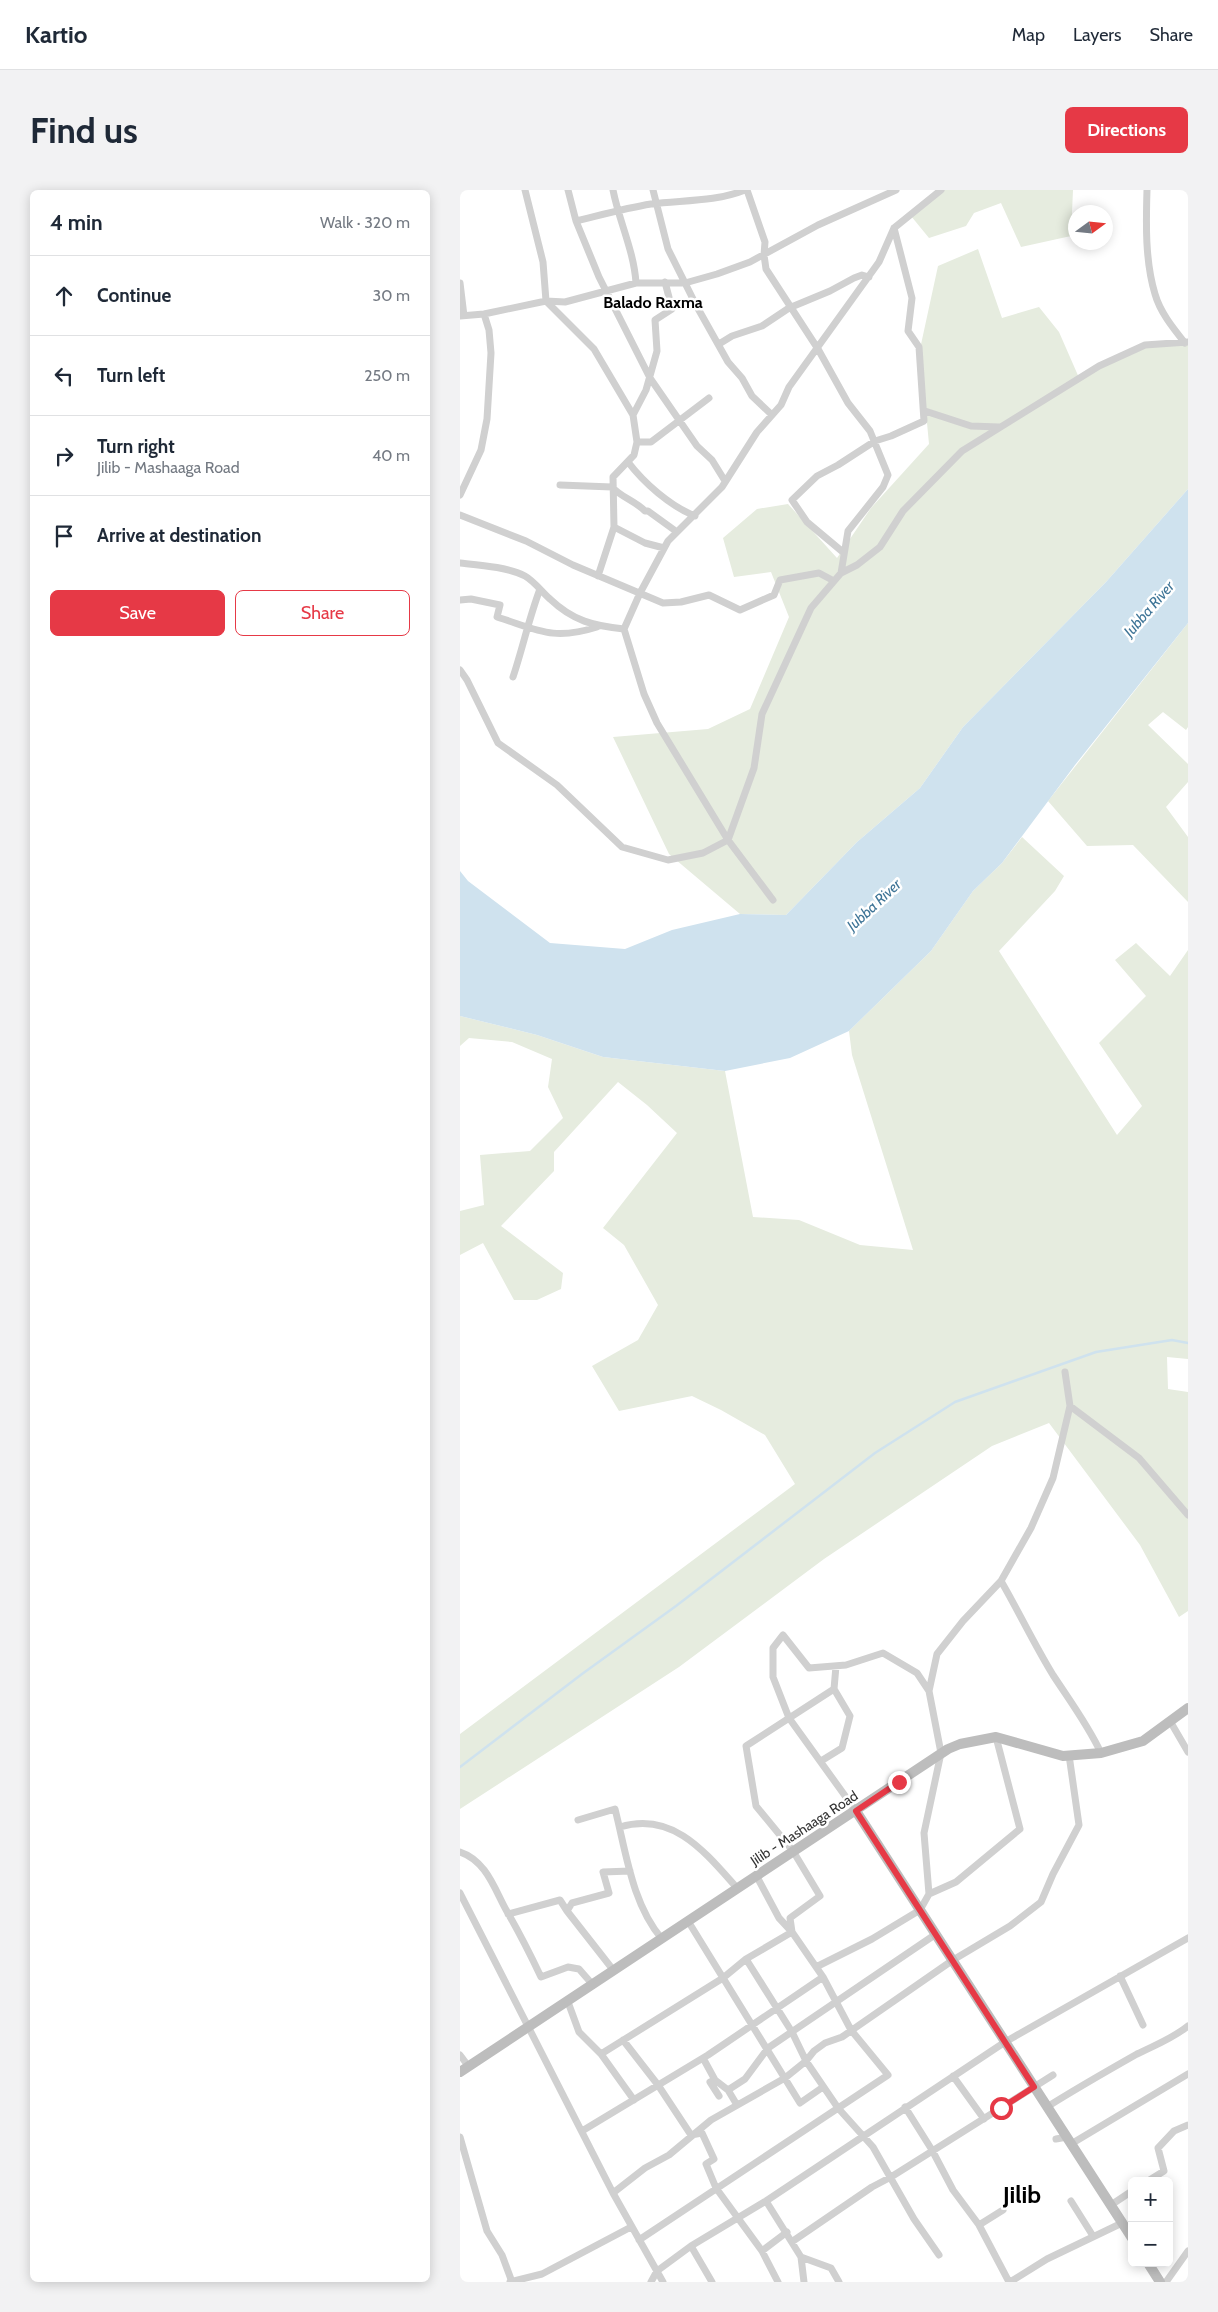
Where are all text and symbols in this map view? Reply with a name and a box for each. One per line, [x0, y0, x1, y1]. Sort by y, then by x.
text: Kartio [25, 20, 88, 49]
text: Map [1012, 24, 1045, 46]
text: Layers [1073, 24, 1122, 46]
text: Share [1150, 24, 1193, 46]
button: Directions [1065, 107, 1188, 153]
text: Find us [30, 109, 138, 152]
north arrow [1068, 205, 1113, 250]
text: 4 min [50, 210, 103, 235]
text: Walk · 320 m [320, 213, 410, 232]
icon: ahead [50, 282, 78, 310]
text: Continue [97, 284, 171, 307]
text: 30 m [373, 286, 410, 305]
district label: Balado Raxma [603, 293, 703, 312]
icon: left [50, 362, 78, 390]
text: Turn left [97, 364, 165, 387]
text: 250 m [364, 366, 410, 385]
text: Turn right [97, 435, 175, 458]
icon: right [50, 442, 78, 470]
text: 40 m [372, 446, 410, 465]
text: Jilib - Mashaaga Road [97, 458, 240, 477]
icon: arrive [50, 522, 78, 550]
text: Arrive at destination [97, 524, 261, 547]
water label: Jubba River [1119, 577, 1179, 642]
button: Save [50, 590, 225, 636]
button: Share [235, 590, 410, 636]
water label: Jubba River [842, 874, 906, 936]
route end [888, 1771, 911, 1794]
street label: Jilib - Mashaaga Road [746, 1786, 861, 1870]
route start [990, 2097, 1013, 2120]
map controls [1128, 2177, 1173, 2267]
button: + [1128, 2177, 1173, 2222]
district label: Jilib [1002, 2180, 1041, 2209]
button: − [1128, 2222, 1173, 2267]

